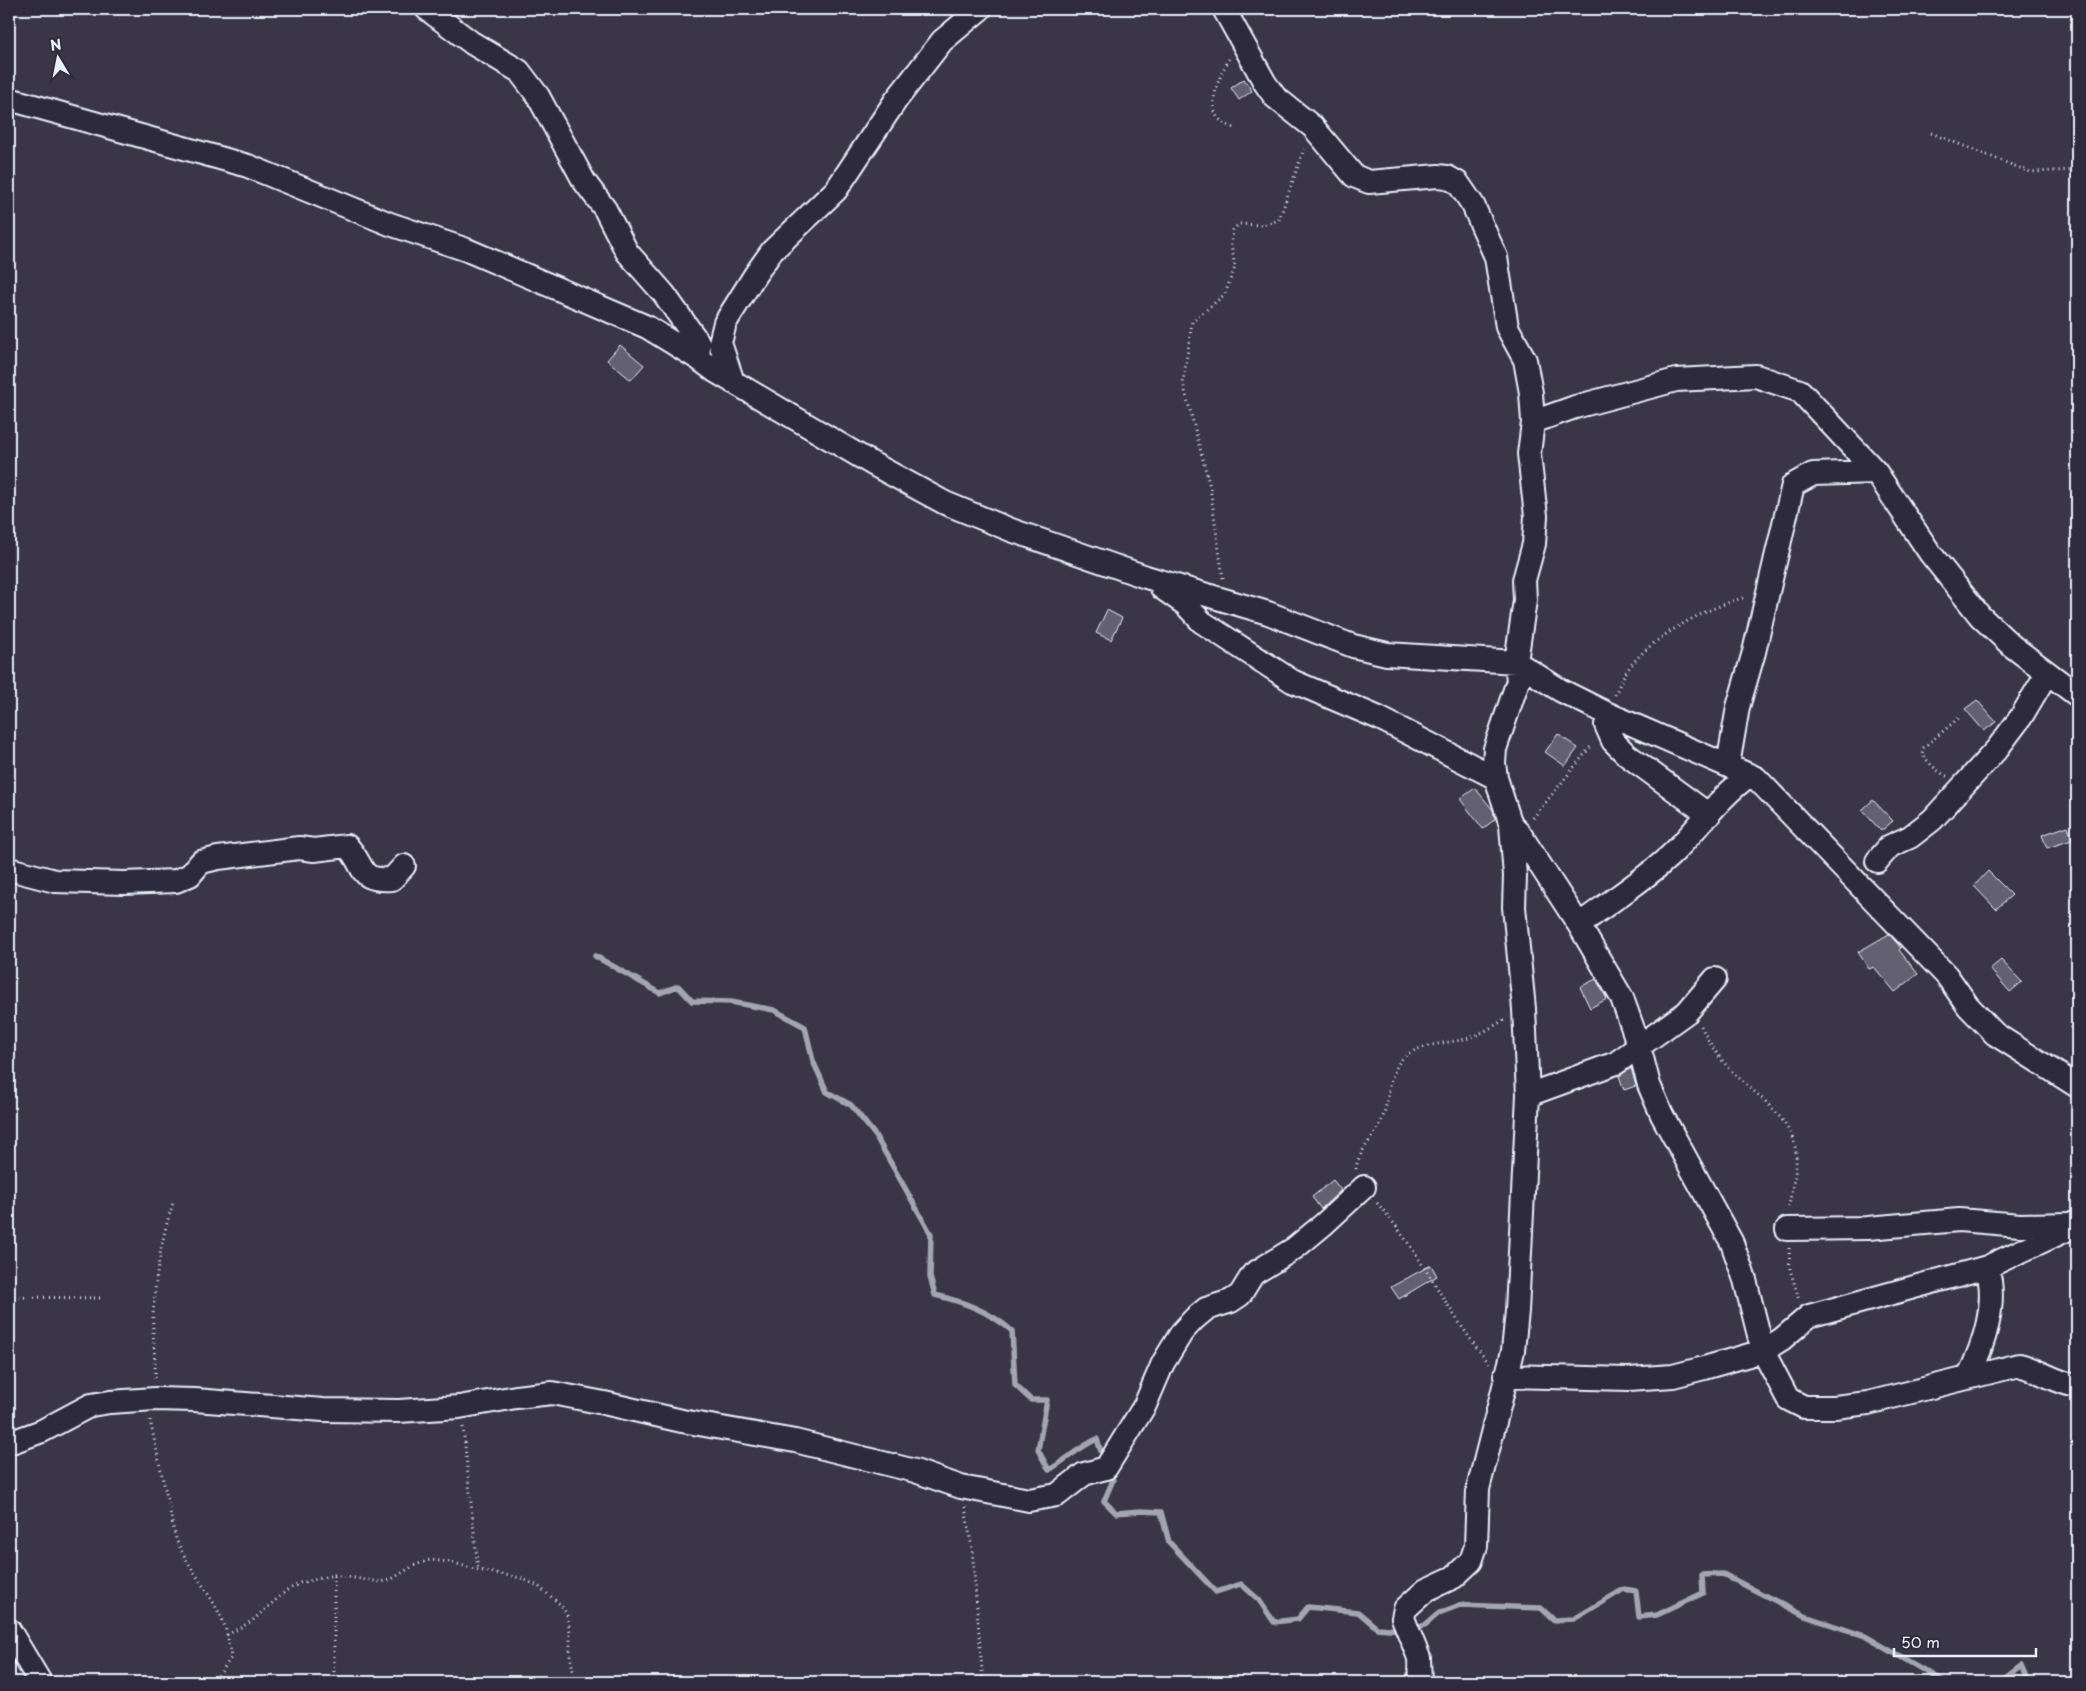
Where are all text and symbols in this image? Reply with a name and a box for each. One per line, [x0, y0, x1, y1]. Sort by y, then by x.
north arrow [32, 32, 82, 82]
text: N [48, 33, 63, 56]
scale bar [1894, 1626, 2036, 1658]
text: 50 m [1901, 1630, 1940, 1653]

